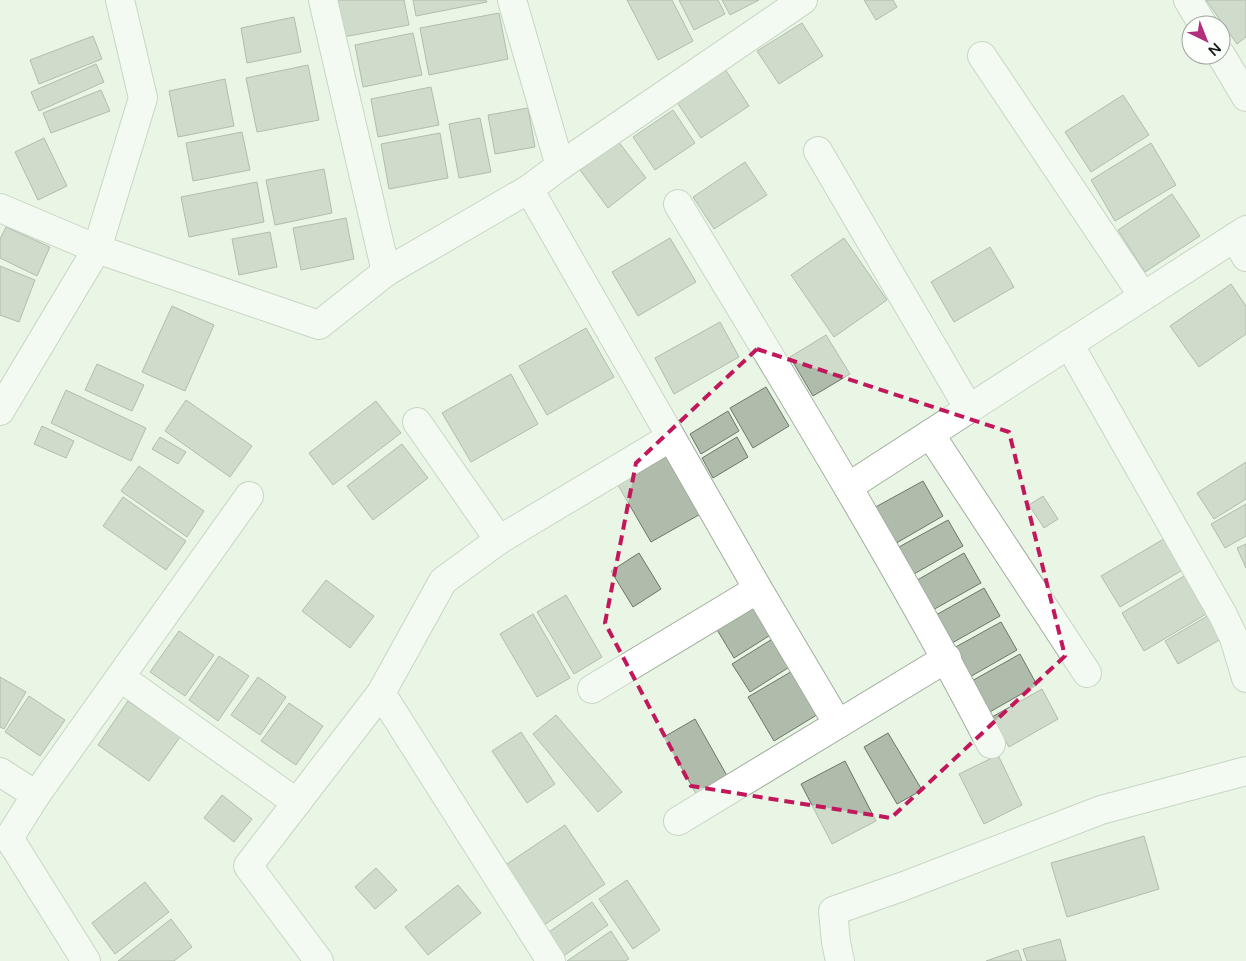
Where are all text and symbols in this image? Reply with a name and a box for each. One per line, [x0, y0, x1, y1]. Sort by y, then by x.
north arrow [1181, 15, 1231, 65]
text: N [1205, 39, 1224, 59]

